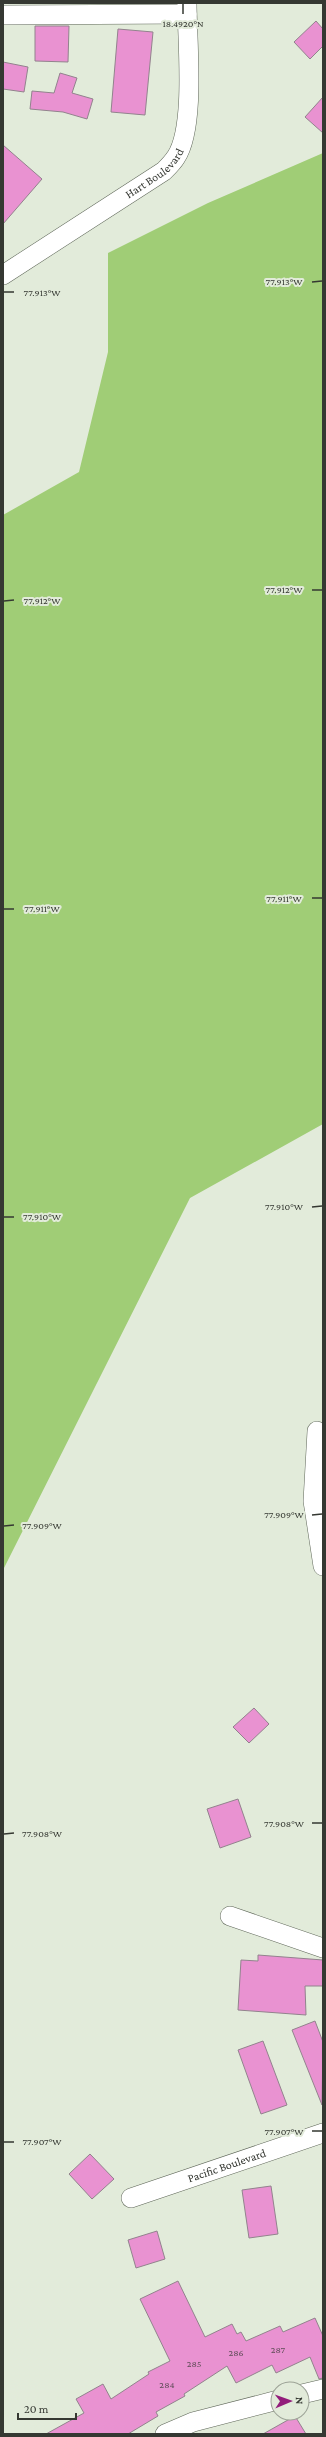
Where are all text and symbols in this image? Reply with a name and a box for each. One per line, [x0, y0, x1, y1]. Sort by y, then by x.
text: 18.4920°N [162, 18, 204, 29]
street label: Hart Boulevard [122, 145, 187, 201]
text: 77.913°W [266, 276, 303, 287]
text: 77.913°W [24, 287, 61, 298]
text: 77.912°W [266, 584, 303, 595]
text: 77.912°W [24, 595, 61, 606]
text: 77.911°W [266, 893, 302, 904]
text: 77.911°W [24, 903, 60, 914]
text: 77.910°W [265, 1201, 304, 1212]
text: 77.910°W [23, 1211, 62, 1222]
text: 77.909°W [264, 1509, 305, 1520]
text: 77.909°W [22, 1520, 63, 1531]
text: 77.908°W [264, 1818, 305, 1829]
text: 77.908°W [22, 1828, 63, 1839]
text: 77.907°W [265, 2126, 304, 2137]
text: 77.907°W [23, 2136, 62, 2147]
street label: Pacific Boulevard [186, 2146, 268, 2185]
house number: 287 [271, 2344, 286, 2355]
house number: 286 [228, 2347, 244, 2358]
house number: 285 [187, 2358, 202, 2369]
house number: 284 [159, 2379, 175, 2390]
north arrow [270, 2381, 310, 2421]
scale bar [18, 2395, 76, 2421]
text: N [294, 2397, 306, 2405]
text: 20 m [24, 2402, 49, 2416]

